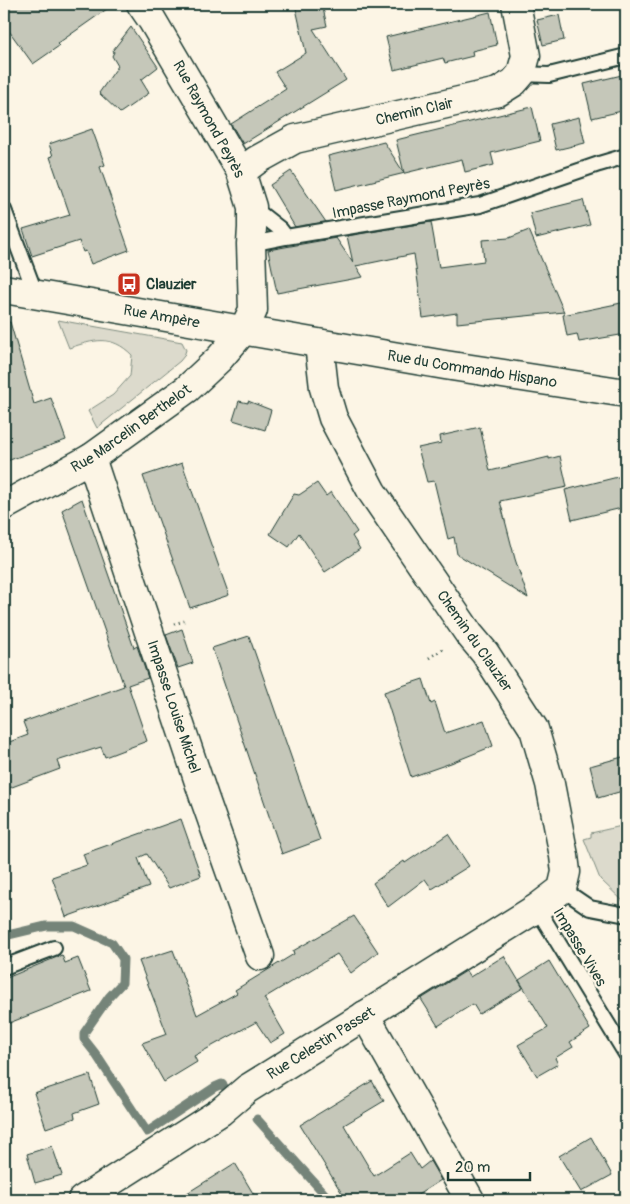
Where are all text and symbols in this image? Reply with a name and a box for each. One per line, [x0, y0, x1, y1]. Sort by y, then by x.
street label: Rue Raymond Peyrès [168, 57, 249, 182]
street label: Chemin Clair [374, 94, 456, 130]
street label: Impasse Raymond Peyrès [331, 174, 492, 223]
bus stop icon: Clauzier [116, 271, 142, 297]
place label: Clauzier [146, 275, 197, 294]
street label: Rue Ampère [122, 301, 202, 333]
street label: Rue du Commando Hispano [386, 346, 558, 392]
street label: Rue Marcelin Berthelot [68, 380, 196, 477]
street label: Chemin du Clauzier [433, 587, 517, 696]
street label: Impasse Louise Michel [142, 638, 204, 776]
street label: Impasse Vives [549, 904, 611, 990]
street label: Rue Celestin Passet [264, 1002, 379, 1084]
scale bar [448, 1149, 530, 1181]
text: 20 m [455, 1158, 490, 1177]

